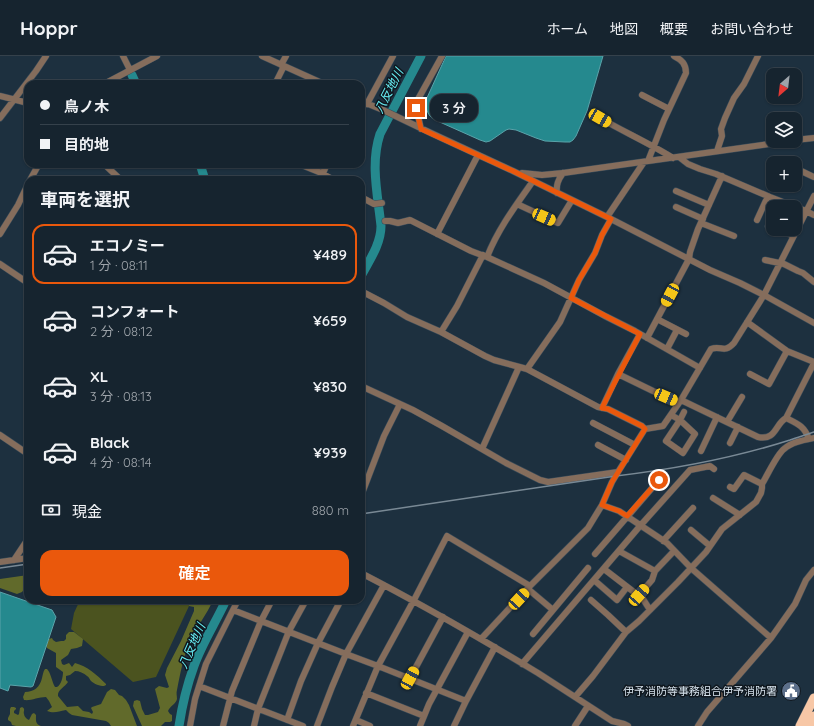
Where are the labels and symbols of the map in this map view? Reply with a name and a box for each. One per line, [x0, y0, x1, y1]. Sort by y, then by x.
water label: 八反地川 [371, 64, 407, 116]
north arrow [766, 68, 802, 104]
callout: 3 分 [430, 94, 478, 122]
route end [407, 99, 425, 117]
car [587, 107, 613, 129]
car [531, 207, 557, 227]
car [659, 282, 681, 308]
car [653, 387, 679, 407]
route start [650, 471, 668, 489]
car [627, 582, 651, 608]
car [506, 586, 532, 612]
water label: 八反地川 [175, 619, 209, 671]
car [399, 665, 421, 691]
public building icon: 伊予消防等事務組合伊予消防署 [780, 680, 802, 702]
place label: 伊予消防等事務組合伊予消防署 [623, 684, 777, 698]

